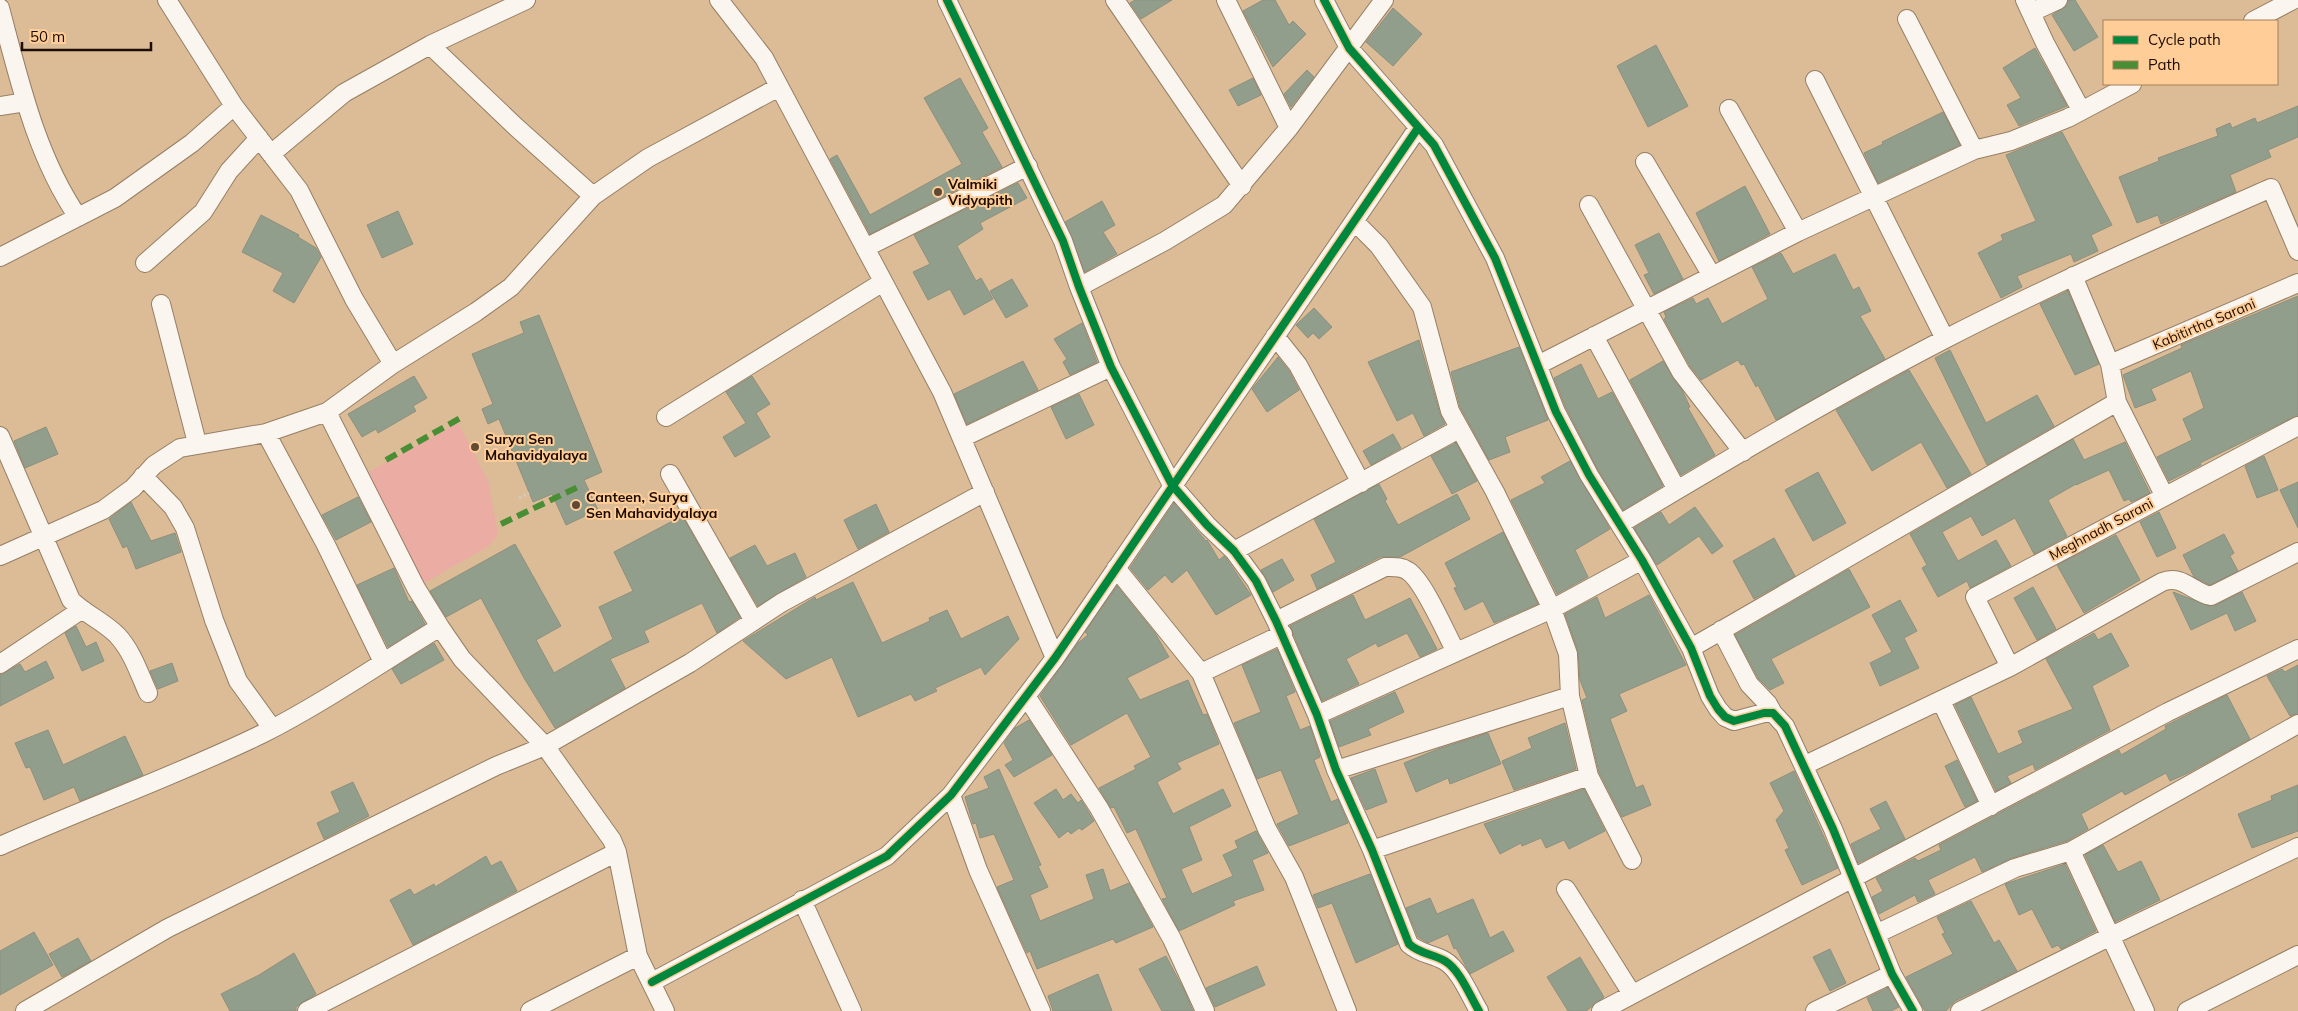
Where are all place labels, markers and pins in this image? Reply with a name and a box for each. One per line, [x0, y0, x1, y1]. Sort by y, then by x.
place label: Valmiki Vidyapith [947, 175, 1013, 209]
marker: Valmiki Vidyapith [932, 186, 944, 198]
place label: Surya Sen Mahavidyalaya [485, 430, 587, 464]
marker: Surya Sen Mahavidyalaya [469, 441, 481, 453]
place label: Canteen, Surya Sen Mahavidyalaya [586, 488, 717, 522]
marker: Canteen, Surya Sen Mahavidyalaya [570, 499, 582, 511]

